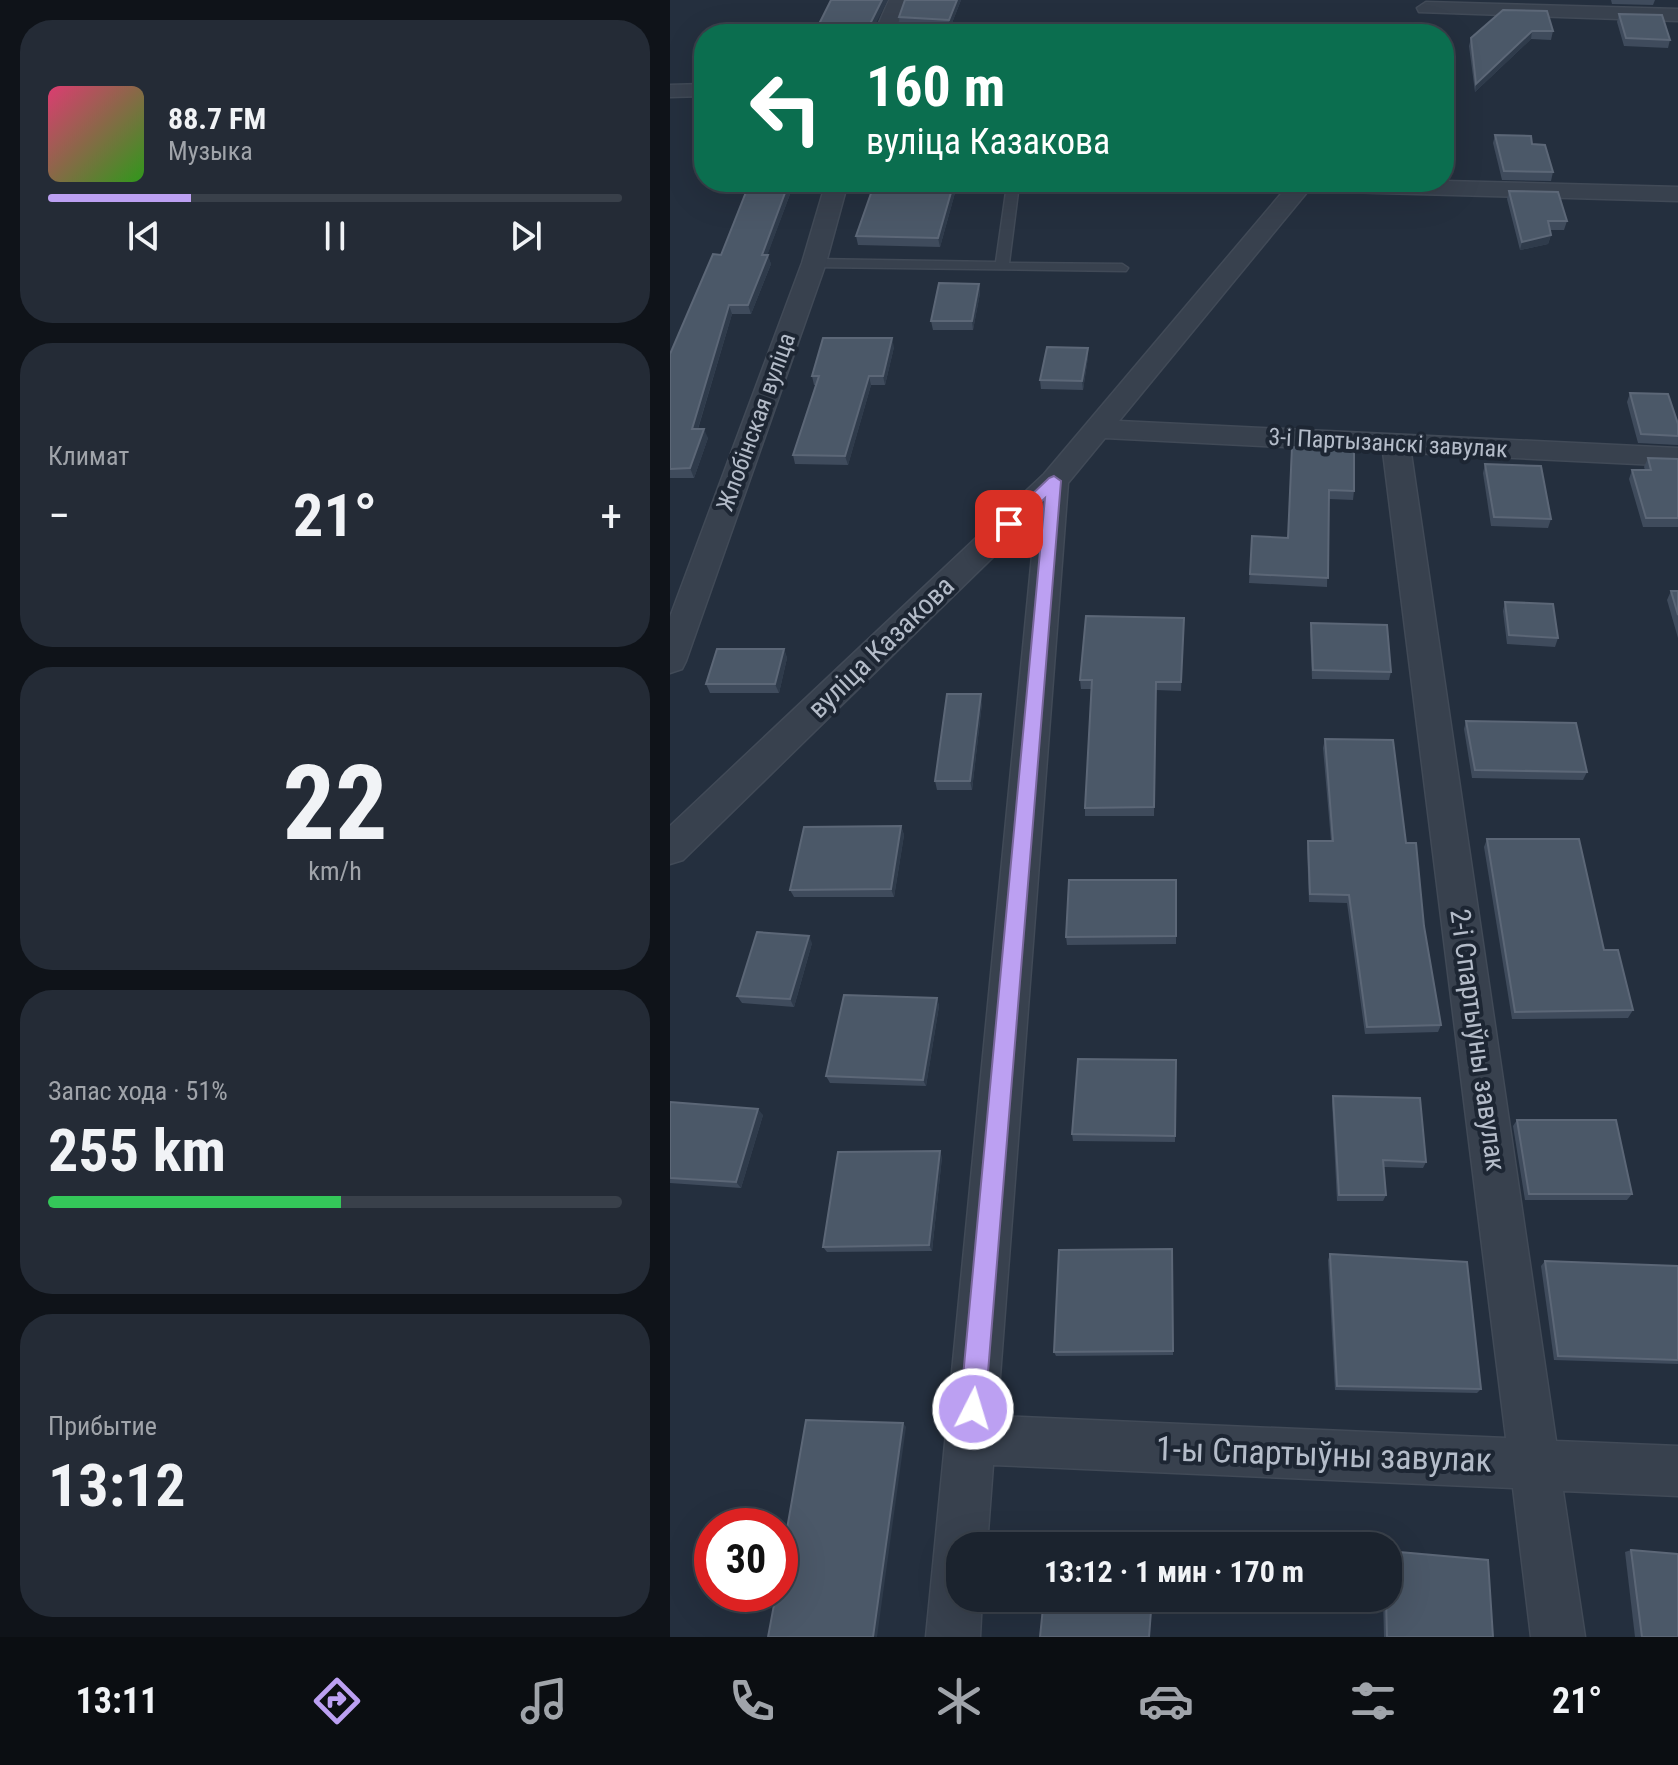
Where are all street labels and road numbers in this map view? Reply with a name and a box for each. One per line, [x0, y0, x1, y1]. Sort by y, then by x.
street label: Жлобінская вуліца [711, 329, 801, 515]
street label: 3-і Партызанскі завулак [1268, 423, 1509, 463]
street label: вуліца Казакова [801, 569, 961, 725]
street label: 2-і Спартыўны завулак [1443, 907, 1513, 1173]
street label: 1-ы Спартыўны завулак [1155, 1428, 1493, 1480]

